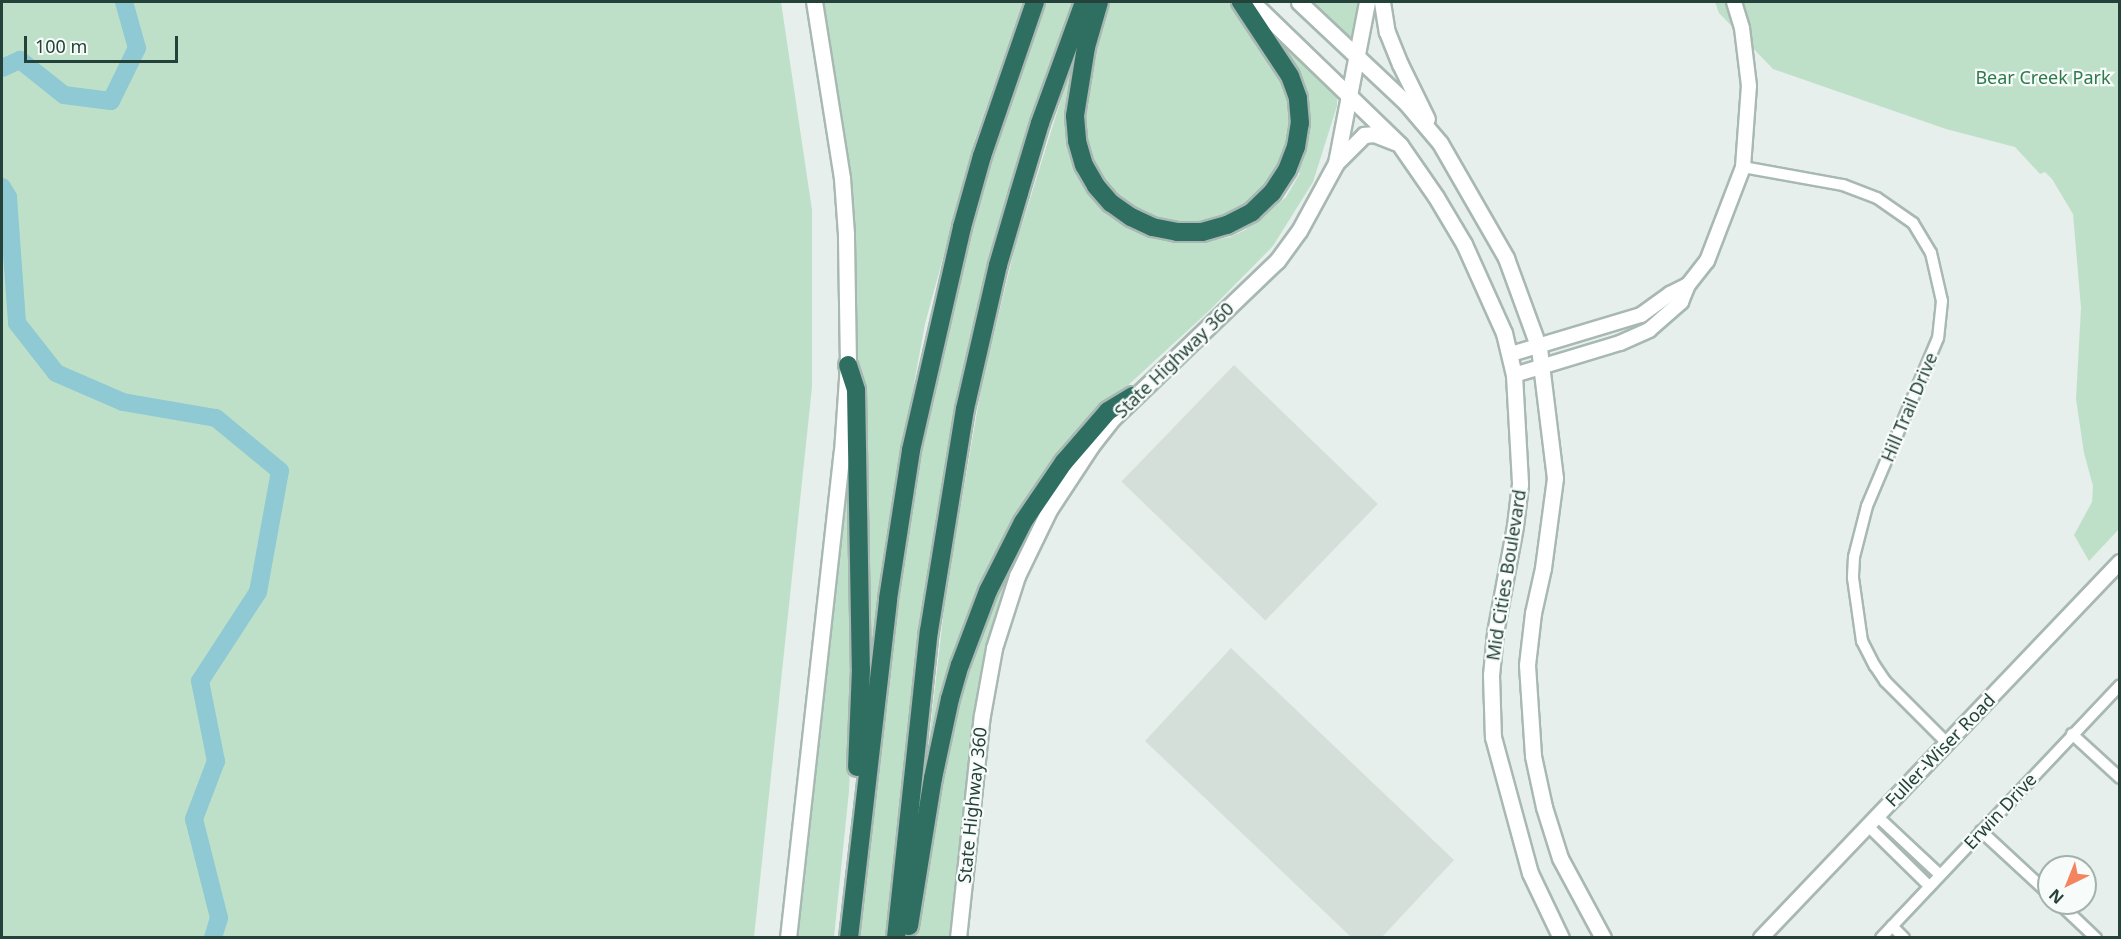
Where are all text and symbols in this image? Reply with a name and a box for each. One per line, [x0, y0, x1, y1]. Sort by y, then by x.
scale bar [27, 24, 182, 62]
text: 100 m [35, 34, 87, 58]
park label: Bear Creek Park [1975, 66, 2111, 88]
street label: State Highway 360 [1110, 298, 1238, 422]
street label: Hill Trail Drive [1876, 349, 1942, 465]
street label: Mid Cities Boulevard [1482, 488, 1530, 662]
street label: Fuller-Wiser Road [1881, 689, 1999, 811]
street label: State Highway 360 [953, 726, 991, 884]
street label: Erwin Drive [1959, 768, 2041, 854]
north arrow [2037, 855, 2097, 915]
text: N [2044, 884, 2068, 909]

